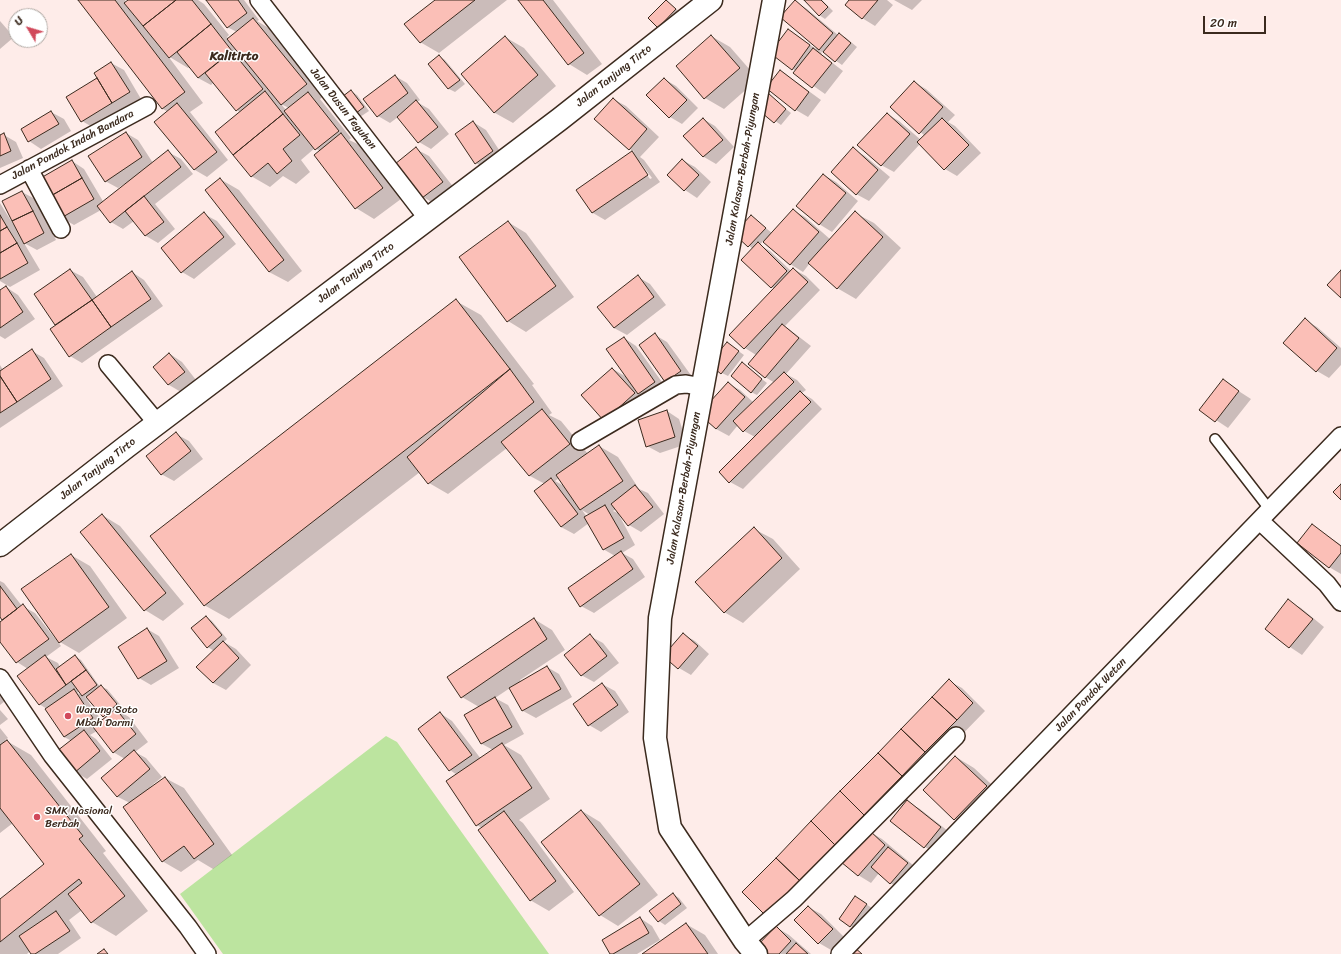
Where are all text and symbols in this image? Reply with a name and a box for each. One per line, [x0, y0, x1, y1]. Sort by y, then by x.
north arrow [8, 8, 48, 48]
scale bar [1205, 8, 1268, 34]
text: U [9, 12, 29, 30]
text: 20 m [1210, 12, 1237, 34]
street label: Jalan Tanjung Tirto [573, 42, 655, 110]
district label: Kalitirto [210, 49, 258, 65]
street label: Jalan Dusun Teguhan [307, 66, 379, 152]
street label: Jalan Kalasan-Berbah-Piyungan [723, 92, 763, 246]
street label: Jalan Pondok Indah Bandara [10, 107, 136, 183]
street label: Jalan Tanjung Tirto [315, 240, 397, 306]
street label: Jalan Kalasan-Berbah-Piyungan [664, 411, 704, 565]
street label: Jalan Tanjung Tirto [57, 435, 139, 503]
street label: Jalan Pondok Wetan [1053, 656, 1129, 734]
place label: Warung Soto Mbah Darmi [76, 703, 138, 729]
marker: Warung Soto Mbah Darmi [63, 711, 73, 721]
place label: SMK Nasional Berbah [45, 804, 112, 830]
marker: SMK Nasional Berbah [32, 812, 42, 822]

